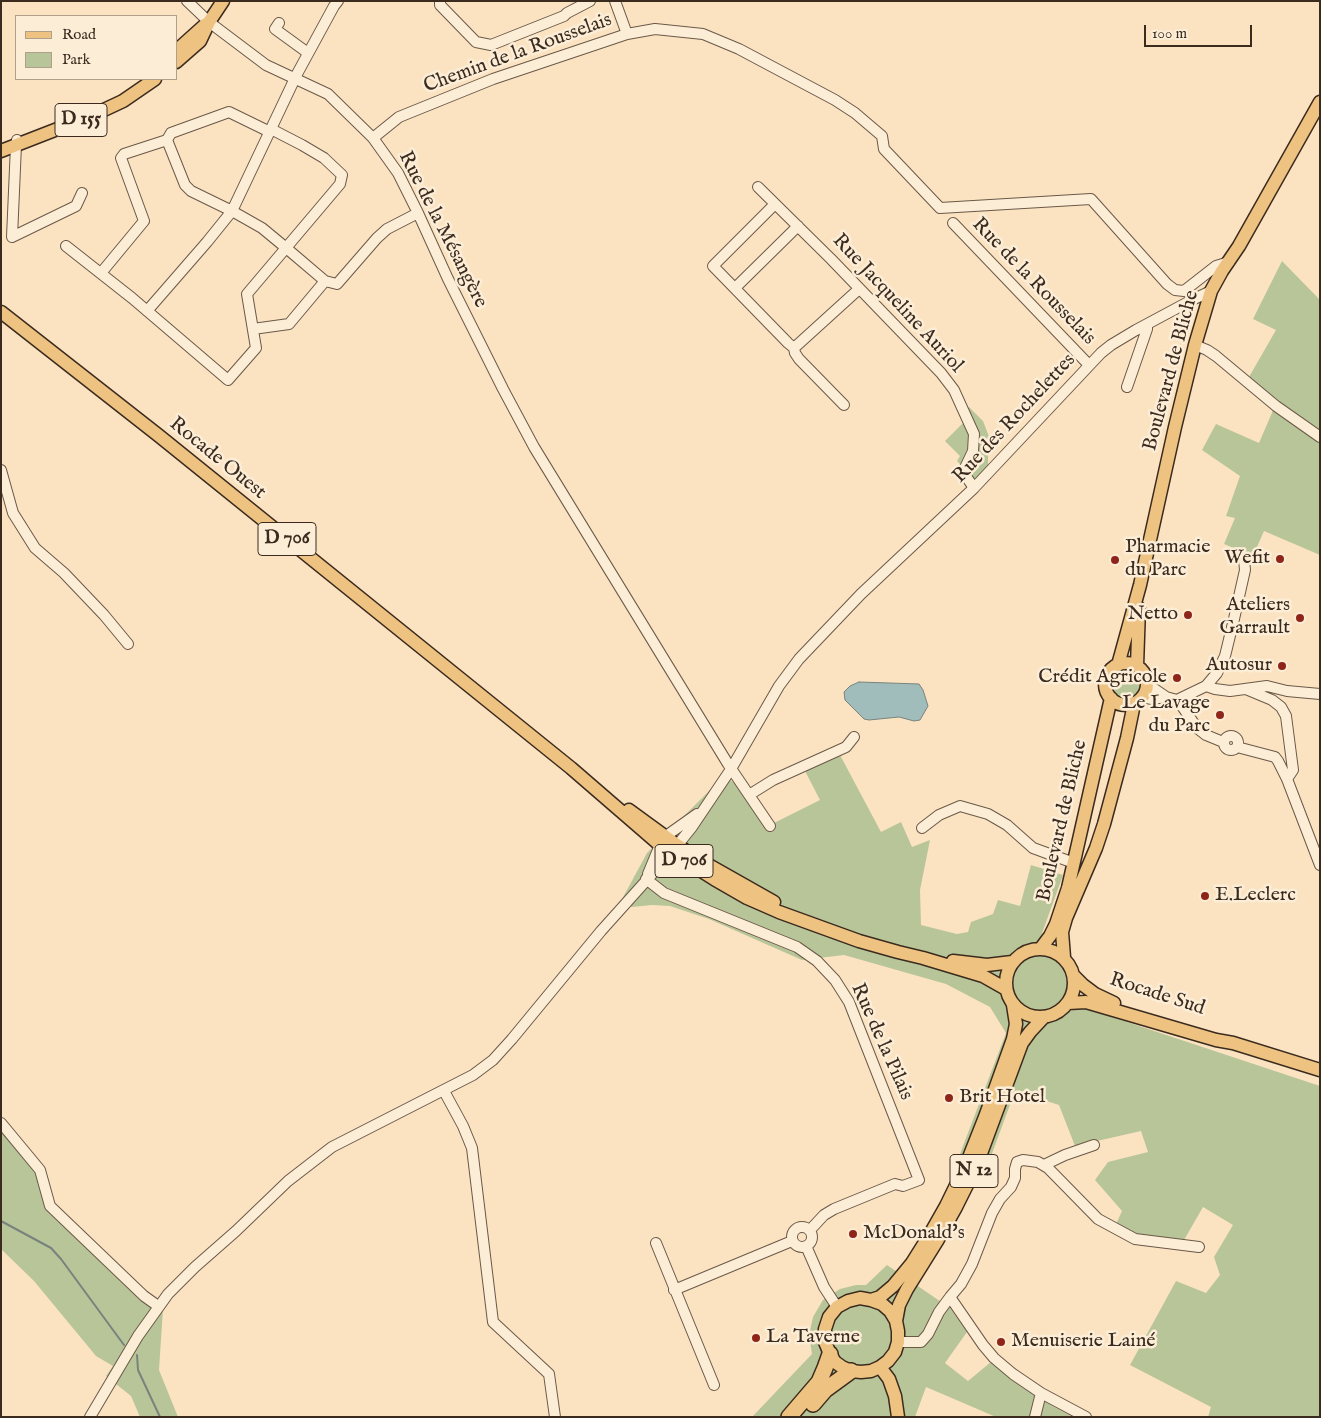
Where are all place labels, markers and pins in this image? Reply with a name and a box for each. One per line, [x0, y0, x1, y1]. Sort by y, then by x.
place label: Pharmacie du Parc [1125, 536, 1210, 583]
place label: Wefit [1224, 547, 1270, 571]
marker: Wefit [1274, 553, 1286, 565]
marker: Pharmacie du Parc [1109, 554, 1121, 566]
place label: Ateliers Garrault [1219, 594, 1290, 641]
place label: Netto [1128, 603, 1178, 627]
marker: Netto [1182, 609, 1194, 621]
marker: Ateliers Garrault [1294, 612, 1306, 624]
place label: Autosur [1206, 654, 1272, 678]
marker: Autosur [1276, 660, 1288, 672]
place label: Crédit Agricole [1038, 666, 1167, 690]
marker: Crédit Agricole [1171, 672, 1183, 684]
place label: Le Lavage du Parc [1122, 692, 1210, 739]
marker: Le Lavage du Parc [1214, 709, 1226, 721]
place label: E.Leclerc [1215, 884, 1296, 908]
marker: E.Leclerc [1199, 890, 1211, 902]
place label: Brit Hotel [959, 1086, 1045, 1110]
marker: Brit Hotel [943, 1092, 955, 1104]
place label: McDonald's [863, 1222, 965, 1246]
marker: McDonald's [847, 1228, 859, 1240]
place label: La Taverne [766, 1326, 860, 1350]
place label: Menuiserie Lainé [1011, 1330, 1155, 1354]
marker: La Taverne [750, 1332, 762, 1344]
marker: Menuiserie Lainé [995, 1336, 1007, 1348]

